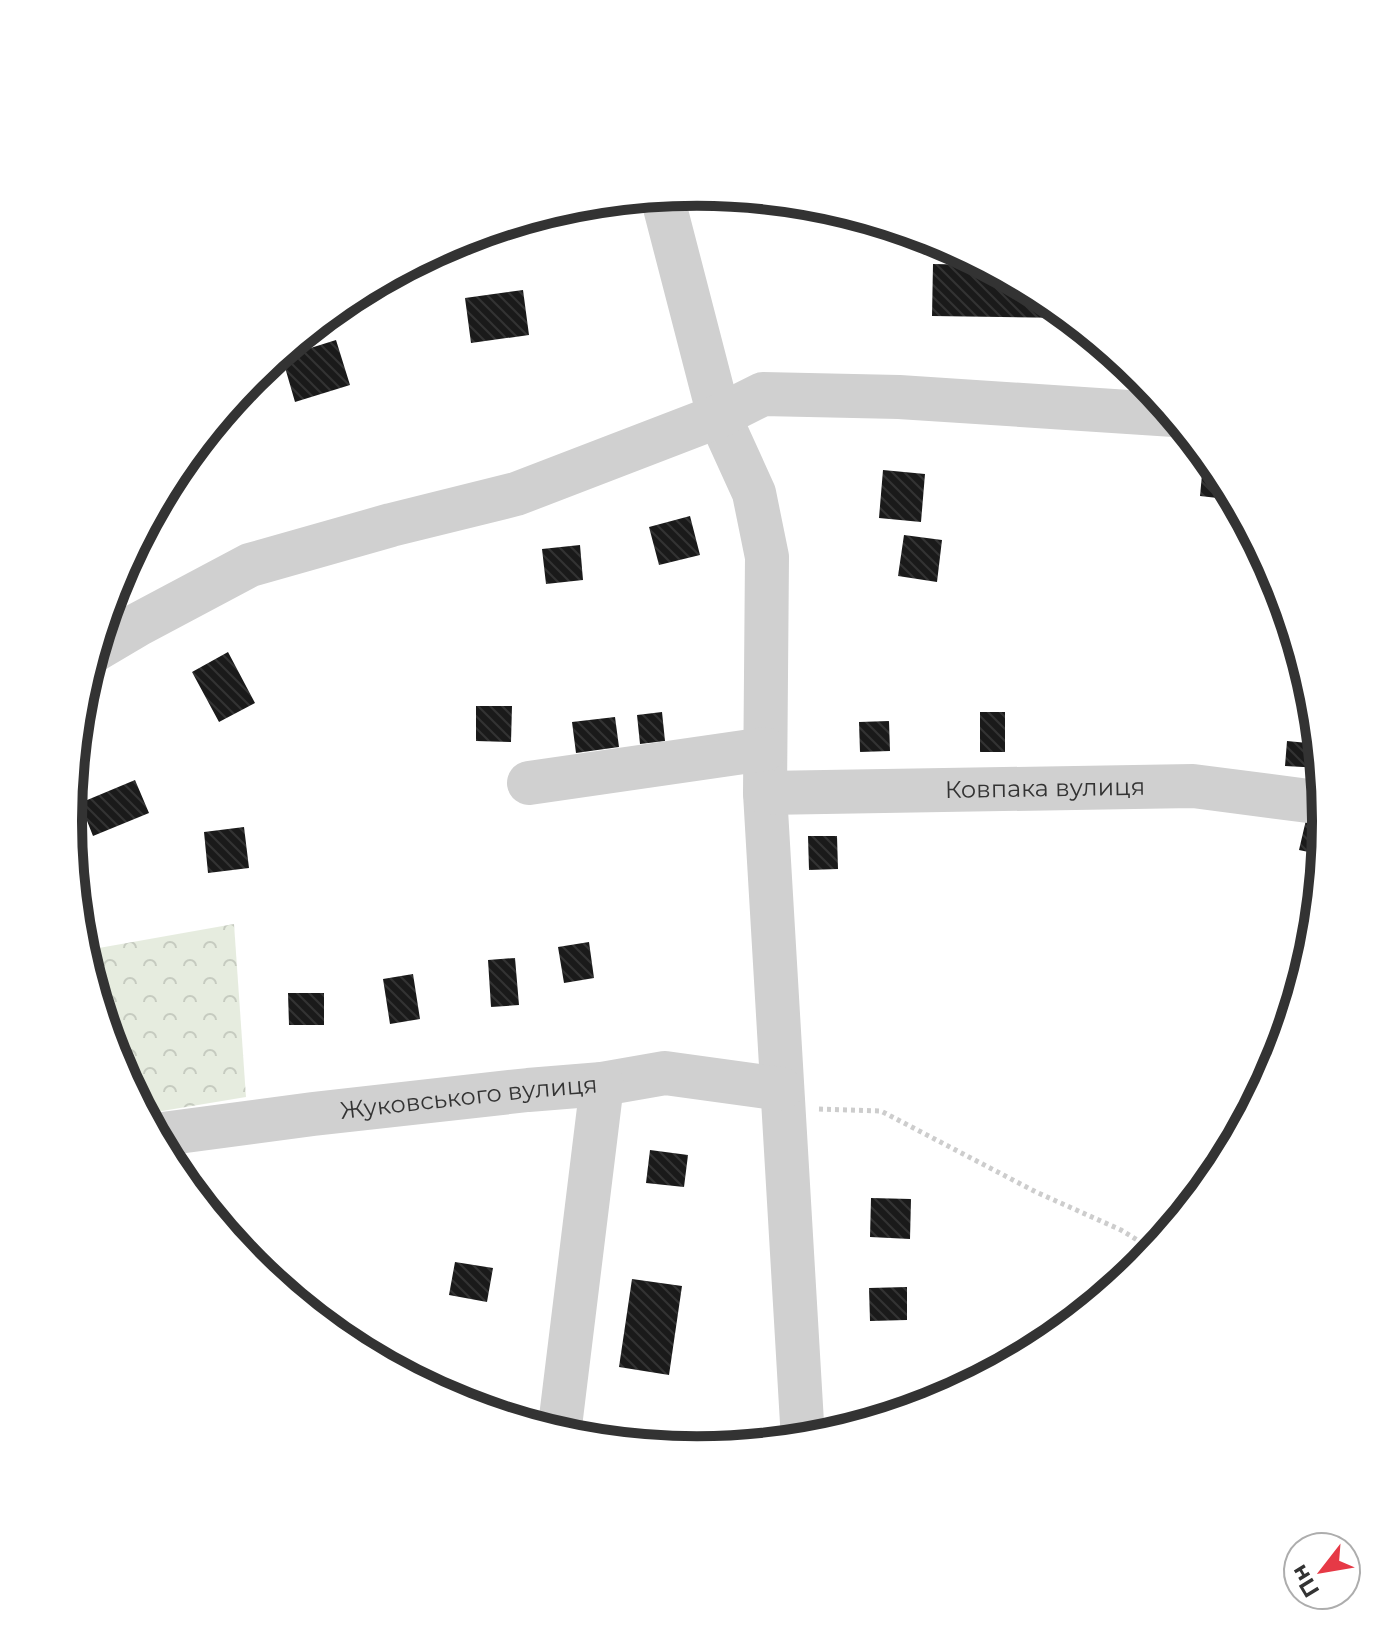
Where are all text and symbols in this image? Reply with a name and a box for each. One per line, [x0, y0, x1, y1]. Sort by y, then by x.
street label: Ковпака вулиця [945, 772, 1145, 804]
street label: Жуковського вулиця [338, 1069, 599, 1125]
north arrow [1282, 1531, 1362, 1611]
text: Пн [1285, 1560, 1325, 1602]

